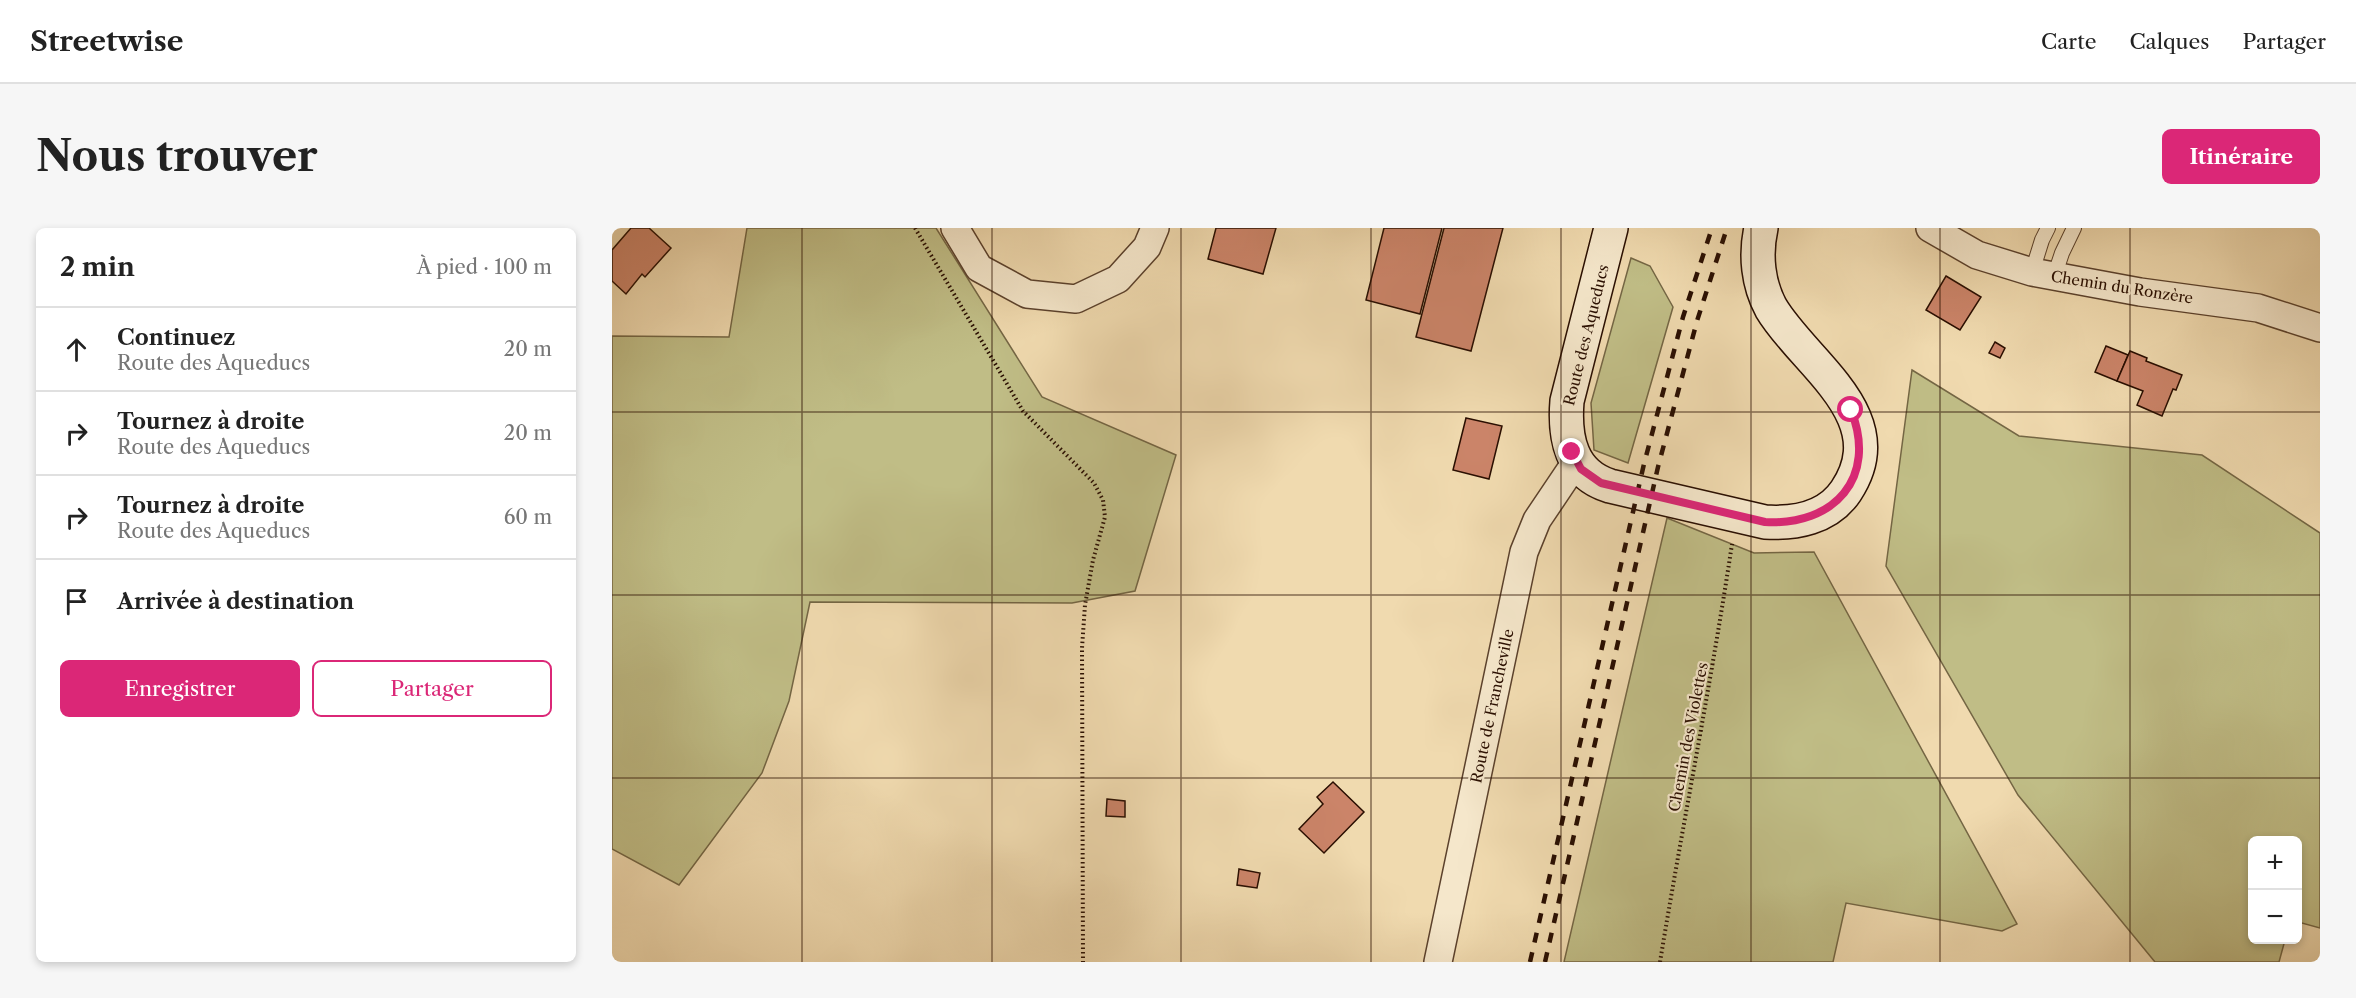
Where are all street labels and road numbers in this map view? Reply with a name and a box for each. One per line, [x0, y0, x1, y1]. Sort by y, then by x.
street label: Route des Aqueducs [1559, 262, 1613, 408]
street label: Chemin du Ronzère [2050, 266, 2194, 308]
street label: Route de Francheville [1466, 627, 1518, 785]
street label: Chemin des Violettes [1664, 661, 1712, 813]

